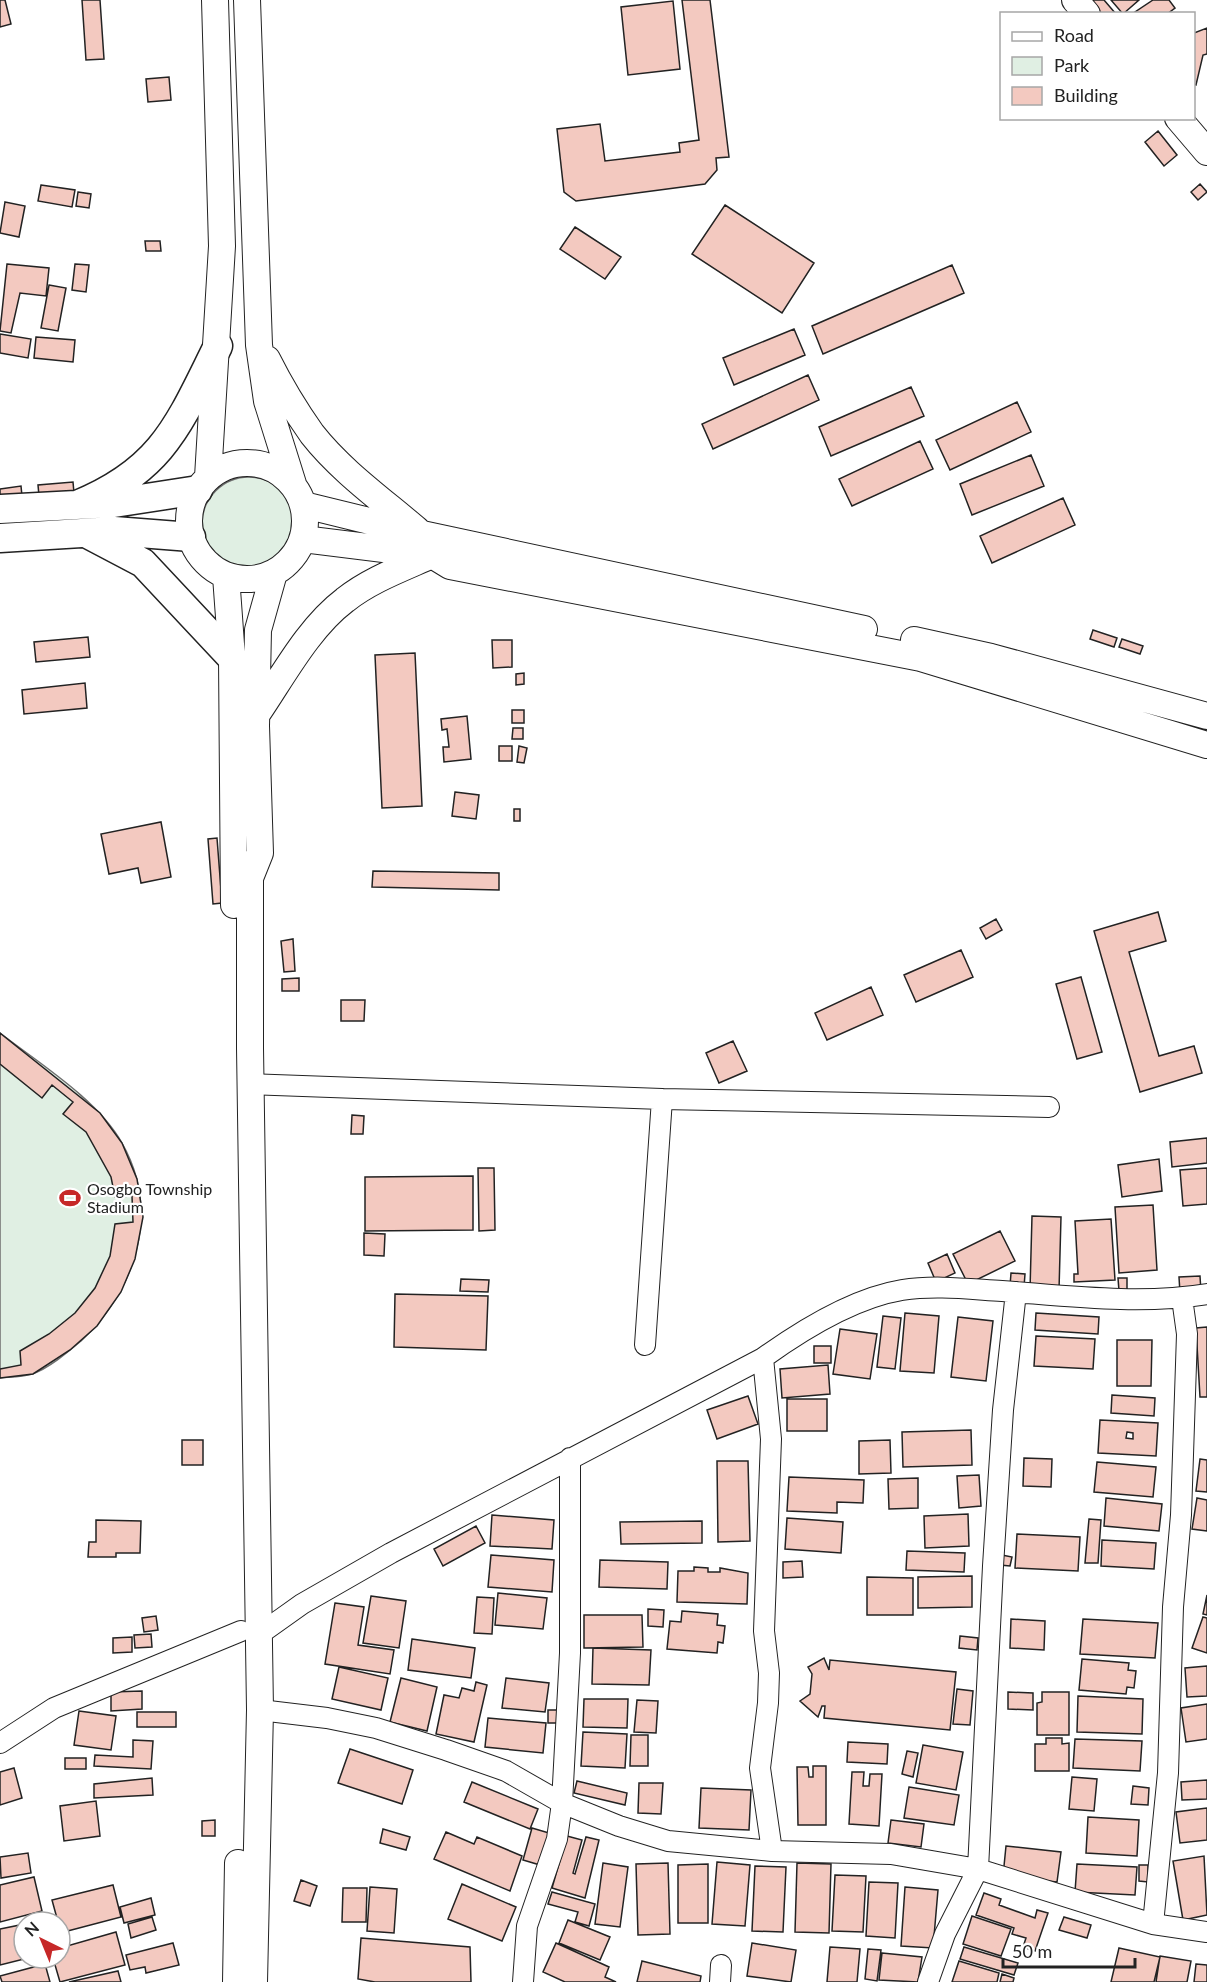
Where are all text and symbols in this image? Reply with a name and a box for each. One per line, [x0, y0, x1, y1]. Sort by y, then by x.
legend [1000, 12, 1195, 120]
text: Road [1054, 24, 1094, 46]
text: Park [1054, 54, 1090, 76]
text: Building [1054, 84, 1118, 106]
place label: Osogbo Township Stadium [87, 1179, 212, 1216]
sports icon: Osogbo Township Stadium [58, 1186, 82, 1210]
north arrow [12, 1910, 72, 1970]
text: N [20, 1918, 42, 1940]
scale bar [1003, 1931, 1135, 1969]
text: 50 m [1012, 1940, 1052, 1962]

